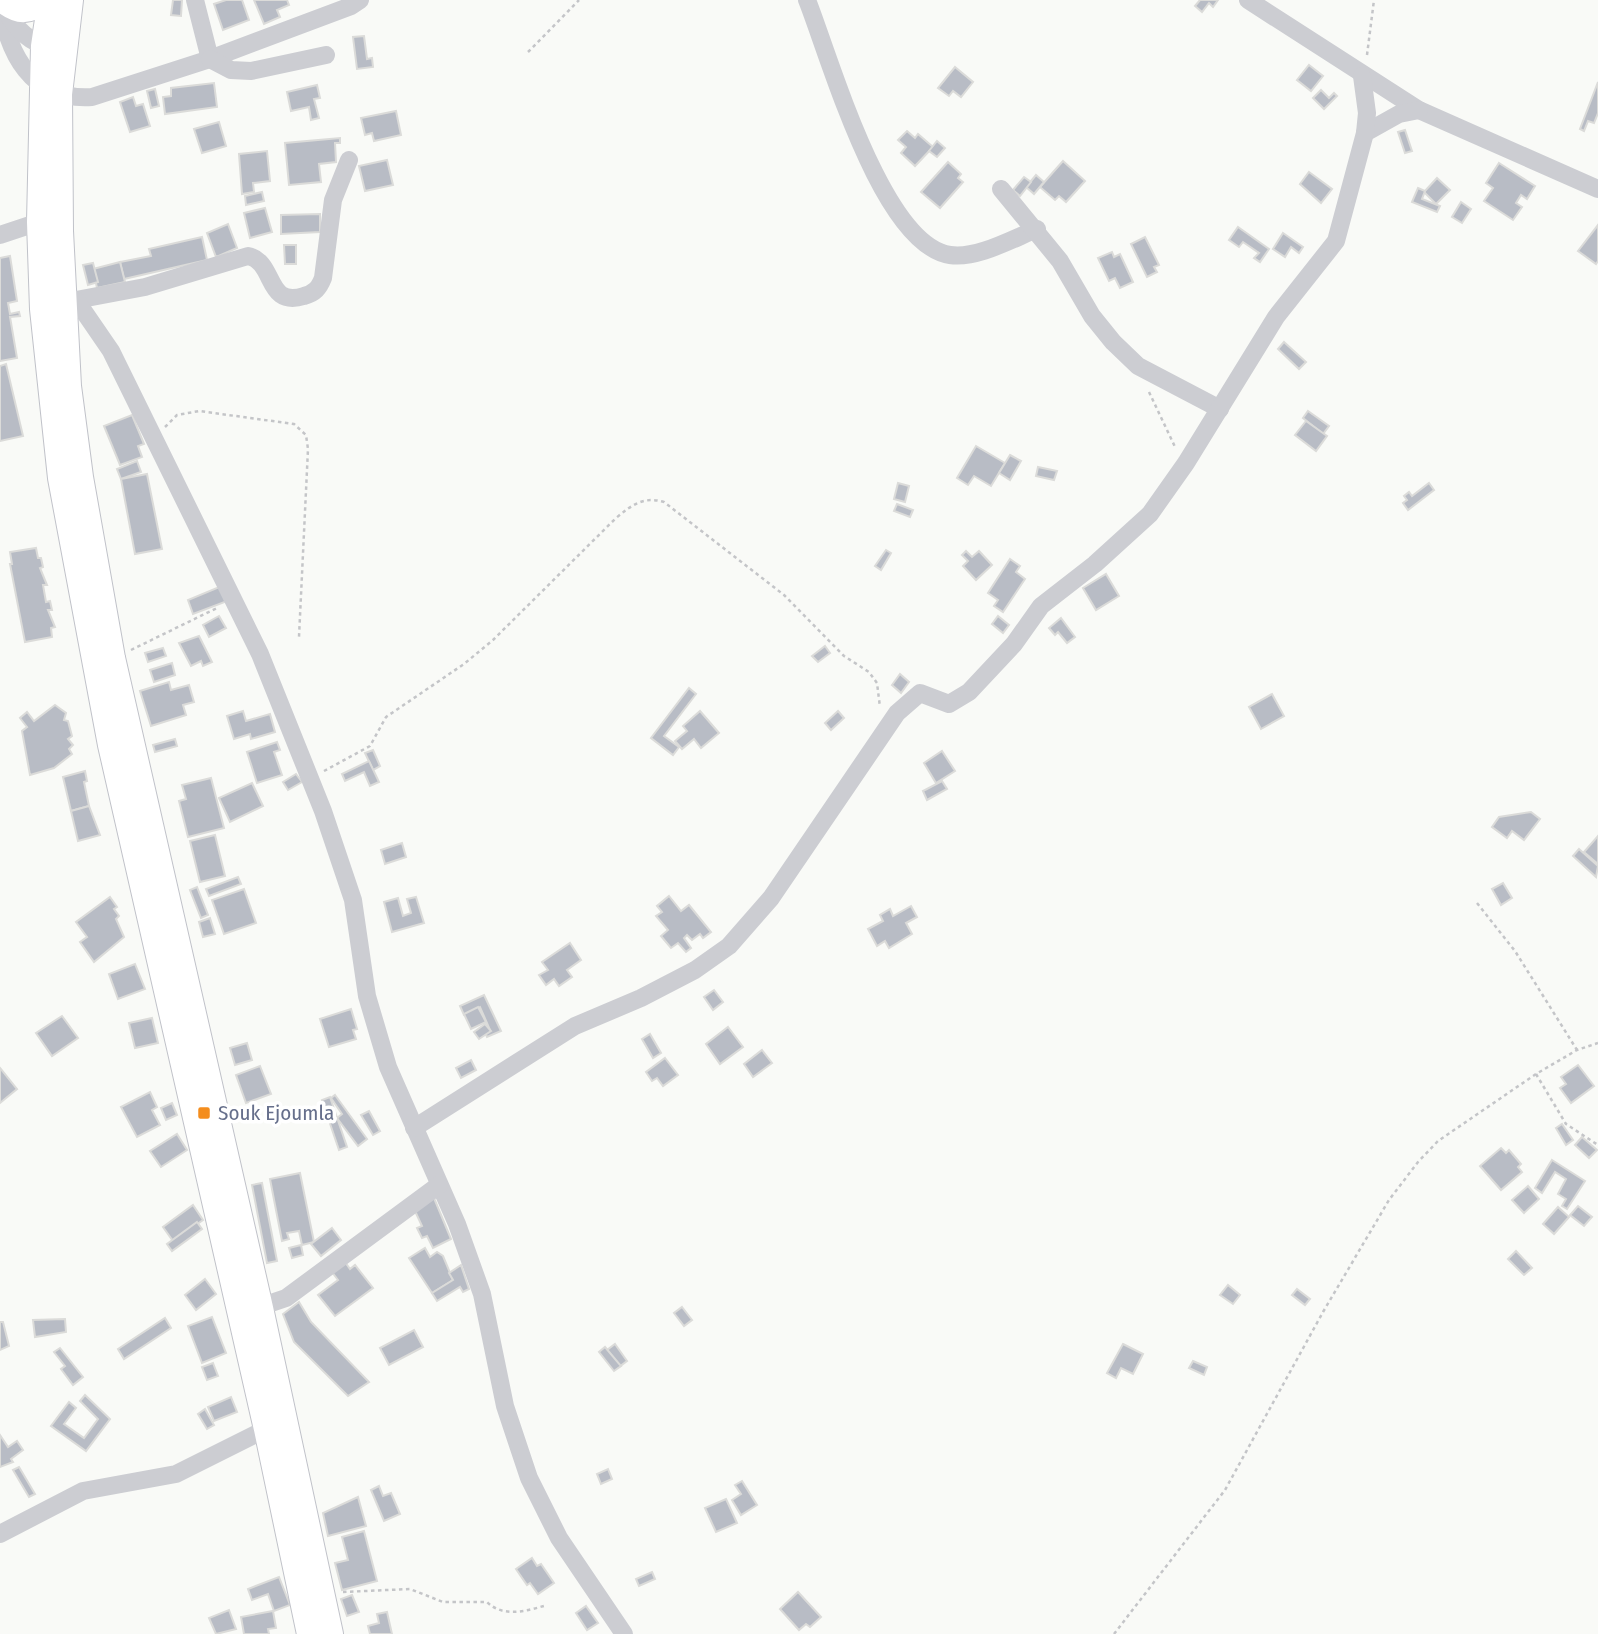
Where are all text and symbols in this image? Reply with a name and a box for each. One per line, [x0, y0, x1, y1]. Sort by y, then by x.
place label: Souk Ejoumla [218, 1100, 334, 1126]
marker: Souk Ejoumla [196, 1105, 212, 1121]

